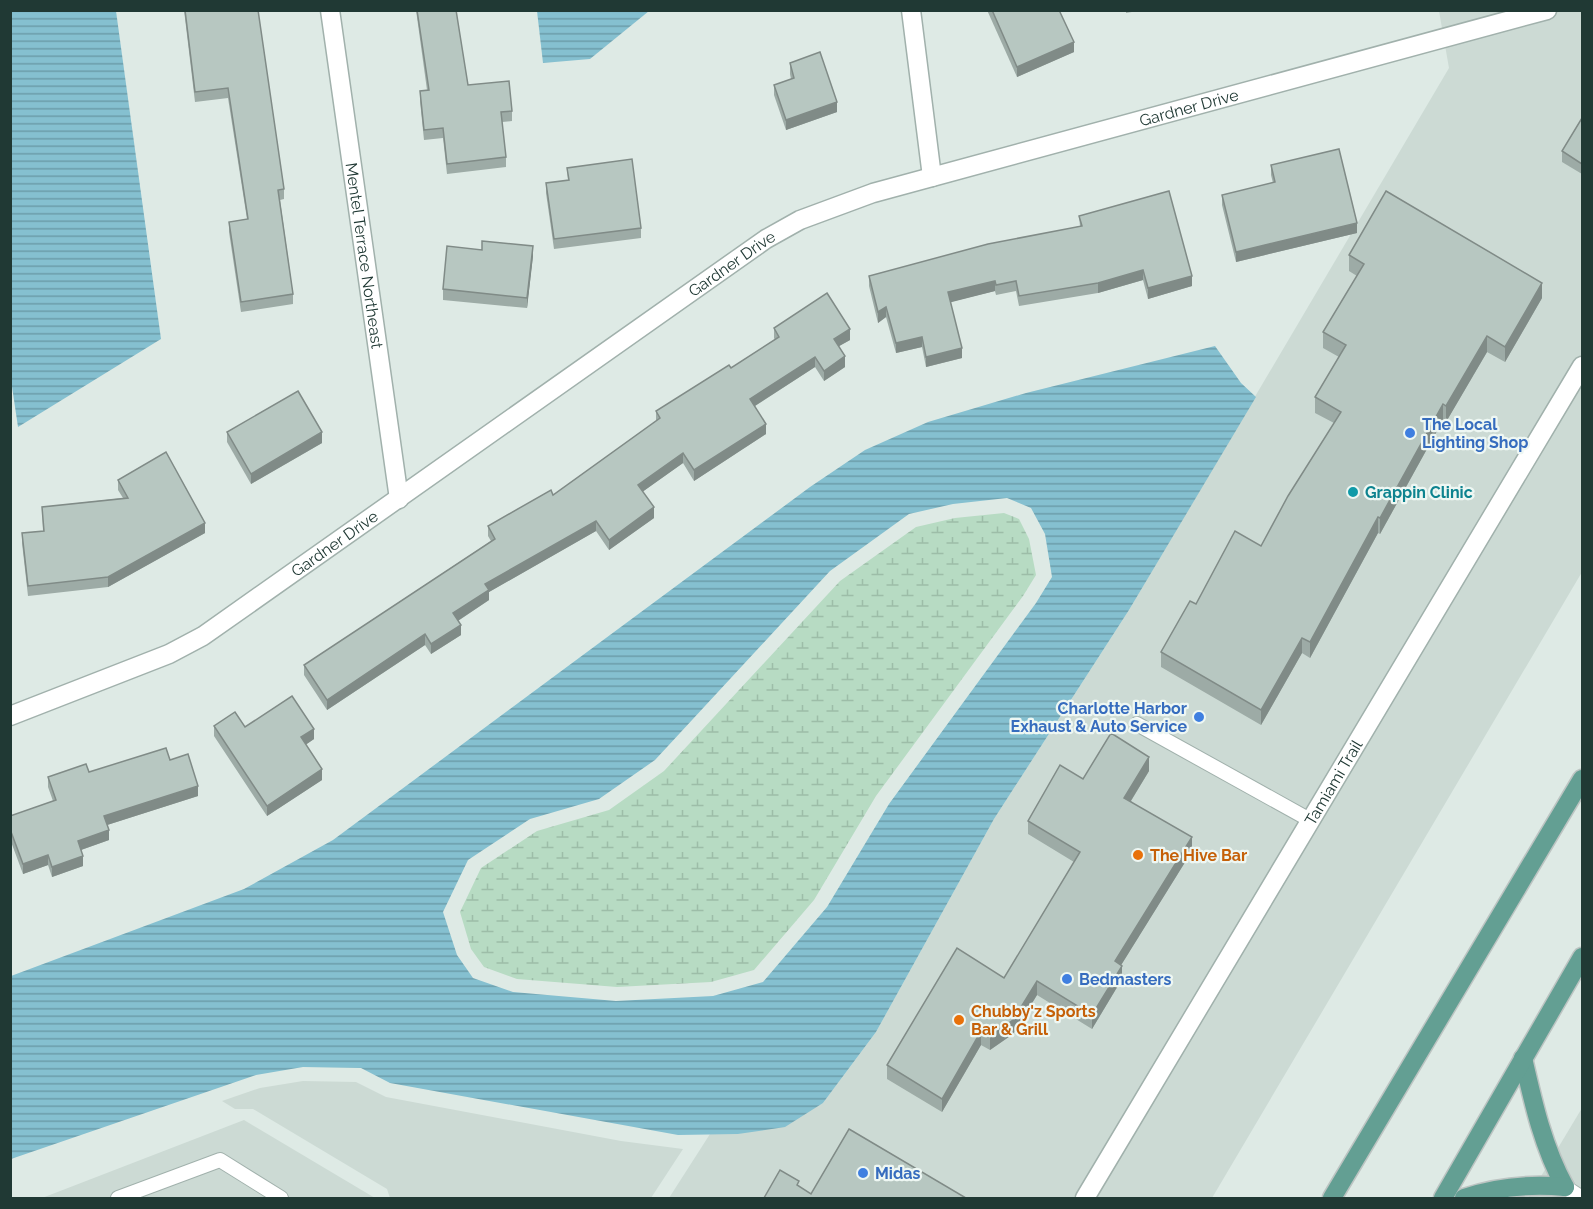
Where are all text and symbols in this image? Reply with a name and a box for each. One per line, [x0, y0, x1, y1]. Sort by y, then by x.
street label: Gardner Drive [1137, 85, 1241, 130]
street label: Mentel Terrace Northeast [342, 161, 387, 350]
street label: Gardner Drive [685, 227, 779, 301]
place label: The Local Lighting Shop [1422, 415, 1528, 452]
marker: The Local Lighting Shop [1403, 426, 1417, 440]
place label: Grappin Clinic [1365, 483, 1473, 502]
marker: Grappin Clinic [1346, 485, 1360, 499]
street label: Gardner Drive [288, 507, 382, 581]
place label: Charlotte Harbor Exhaust & Auto Service [1011, 699, 1187, 736]
marker: Charlotte Harbor Exhaust & Auto Service [1192, 710, 1206, 724]
street label: Tamiami Trail [1301, 736, 1367, 829]
place label: The Hive Bar [1150, 846, 1247, 865]
marker: The Hive Bar [1131, 848, 1145, 862]
place label: Bedmasters [1079, 970, 1172, 989]
marker: Bedmasters [1060, 972, 1074, 986]
place label: Chubby'z Sports Bar & Grill [971, 1002, 1096, 1039]
marker: Chubby'z Sports Bar & Grill [952, 1013, 966, 1027]
place label: Midas [875, 1164, 920, 1183]
marker: Midas [856, 1166, 870, 1180]

